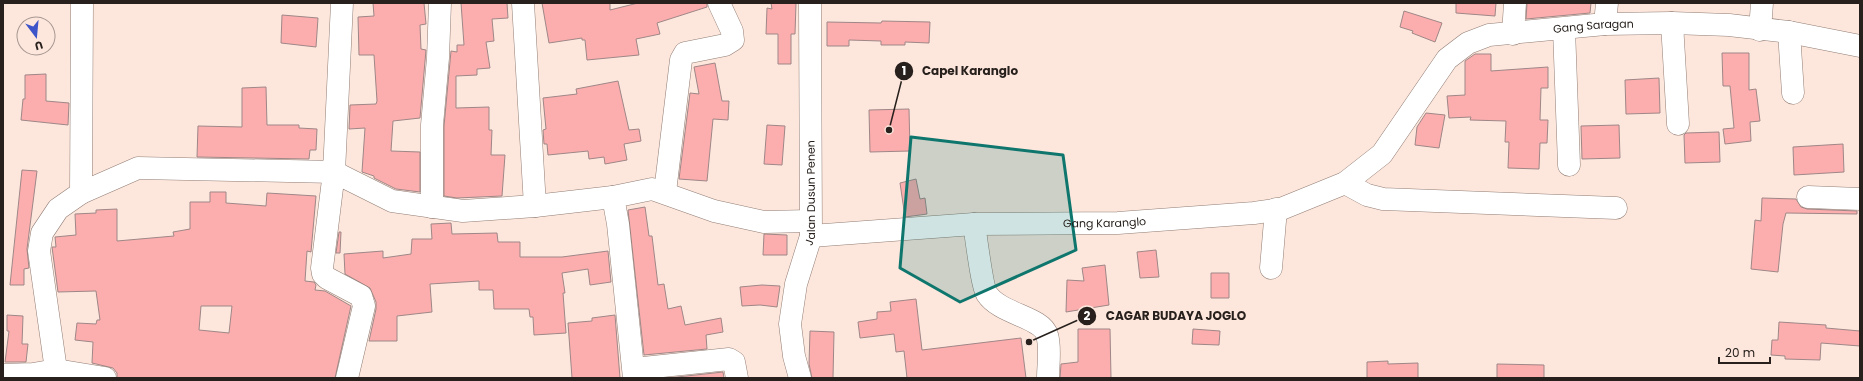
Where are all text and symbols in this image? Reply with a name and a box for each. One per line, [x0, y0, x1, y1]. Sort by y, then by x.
north arrow [16, 16, 56, 56]
street label: Gang Saragan [1552, 16, 1634, 37]
text: U [33, 37, 45, 54]
callout: Capel Karanglo [894, 59, 1026, 83]
text: 1 [902, 62, 906, 79]
text: Capel Karanglo [922, 62, 1018, 79]
street label: Jalan Dusun Penen [801, 140, 819, 247]
street label: Gang Karanglo [1063, 213, 1147, 231]
callout: CAGAR BUDAYA JOGLO [1077, 304, 1254, 328]
text: 2 [1084, 307, 1091, 324]
text: CAGAR BUDAYA JOGLO [1106, 307, 1247, 324]
scale bar [1719, 339, 1770, 365]
text: 20 m [1725, 344, 1755, 361]

